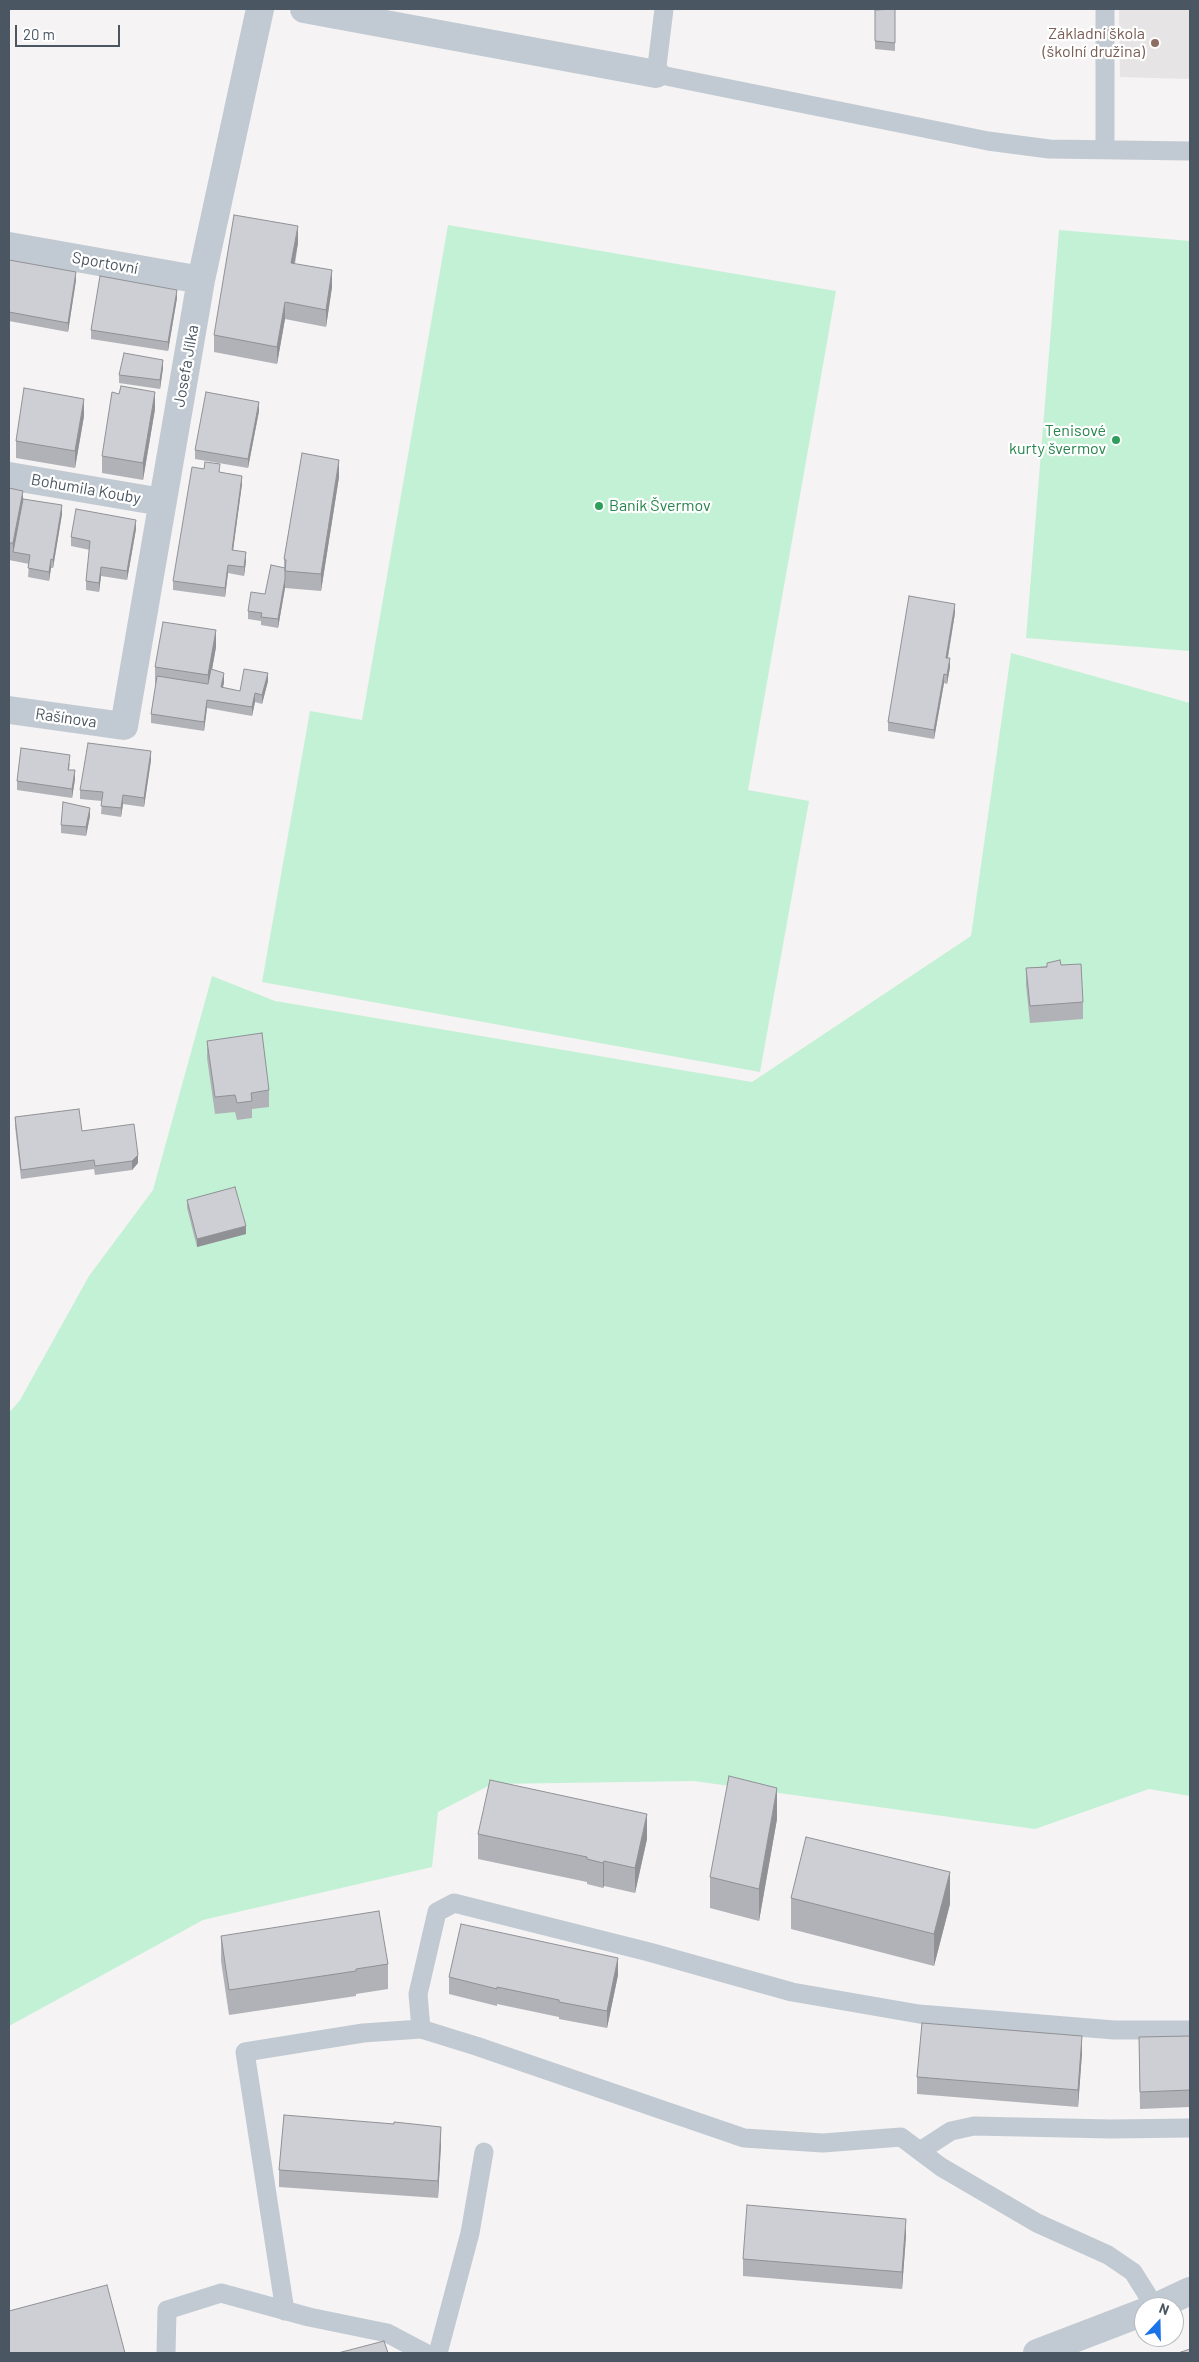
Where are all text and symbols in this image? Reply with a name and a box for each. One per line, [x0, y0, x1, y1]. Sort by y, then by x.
scale bar [18, 15, 122, 47]
place label: Základní škola (školní družina) [1042, 24, 1145, 62]
text: 20 m [23, 25, 55, 43]
marker: Základní škola (školní družina) [1149, 37, 1161, 49]
street label: Sportovní [71, 248, 139, 278]
street label: Josefa Jílka [169, 323, 203, 409]
place label: Tenisové kurty švermov [1009, 421, 1106, 459]
marker: Tenisové kurty švermov [1110, 434, 1122, 446]
street label: Bohumila Kouby [30, 470, 142, 508]
place label: Baník Švermov [609, 496, 710, 516]
marker: Baník Švermov [593, 500, 605, 512]
street label: Rašínova [34, 704, 98, 732]
north arrow [1134, 2297, 1184, 2347]
text: N [1157, 2299, 1172, 2318]

